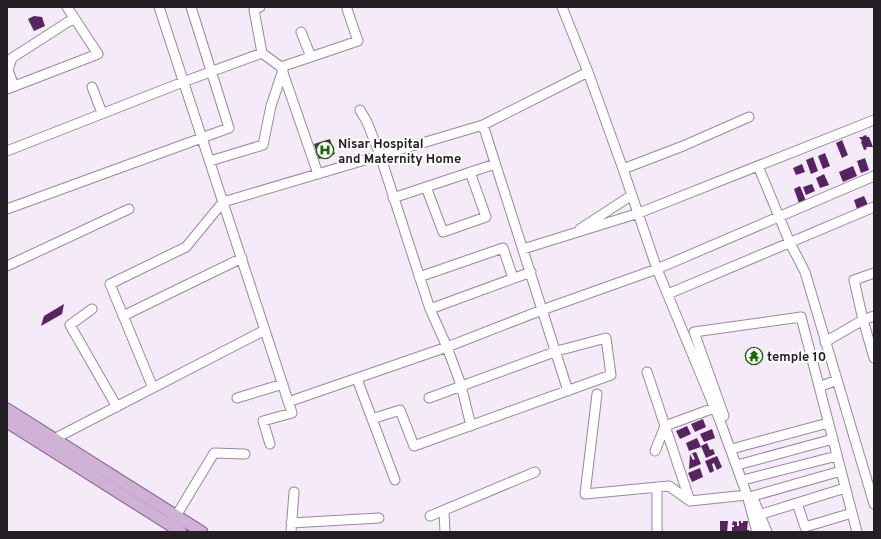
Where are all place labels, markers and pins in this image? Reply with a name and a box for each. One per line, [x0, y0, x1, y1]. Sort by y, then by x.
place label: Nisar Hospital and Maternity Home [338, 137, 461, 168]
hospital icon: Nisar Hospital and Maternity Home [315, 140, 335, 160]
temple icon: temple 10 [744, 346, 764, 366]
place label: temple 10 [767, 350, 826, 366]

